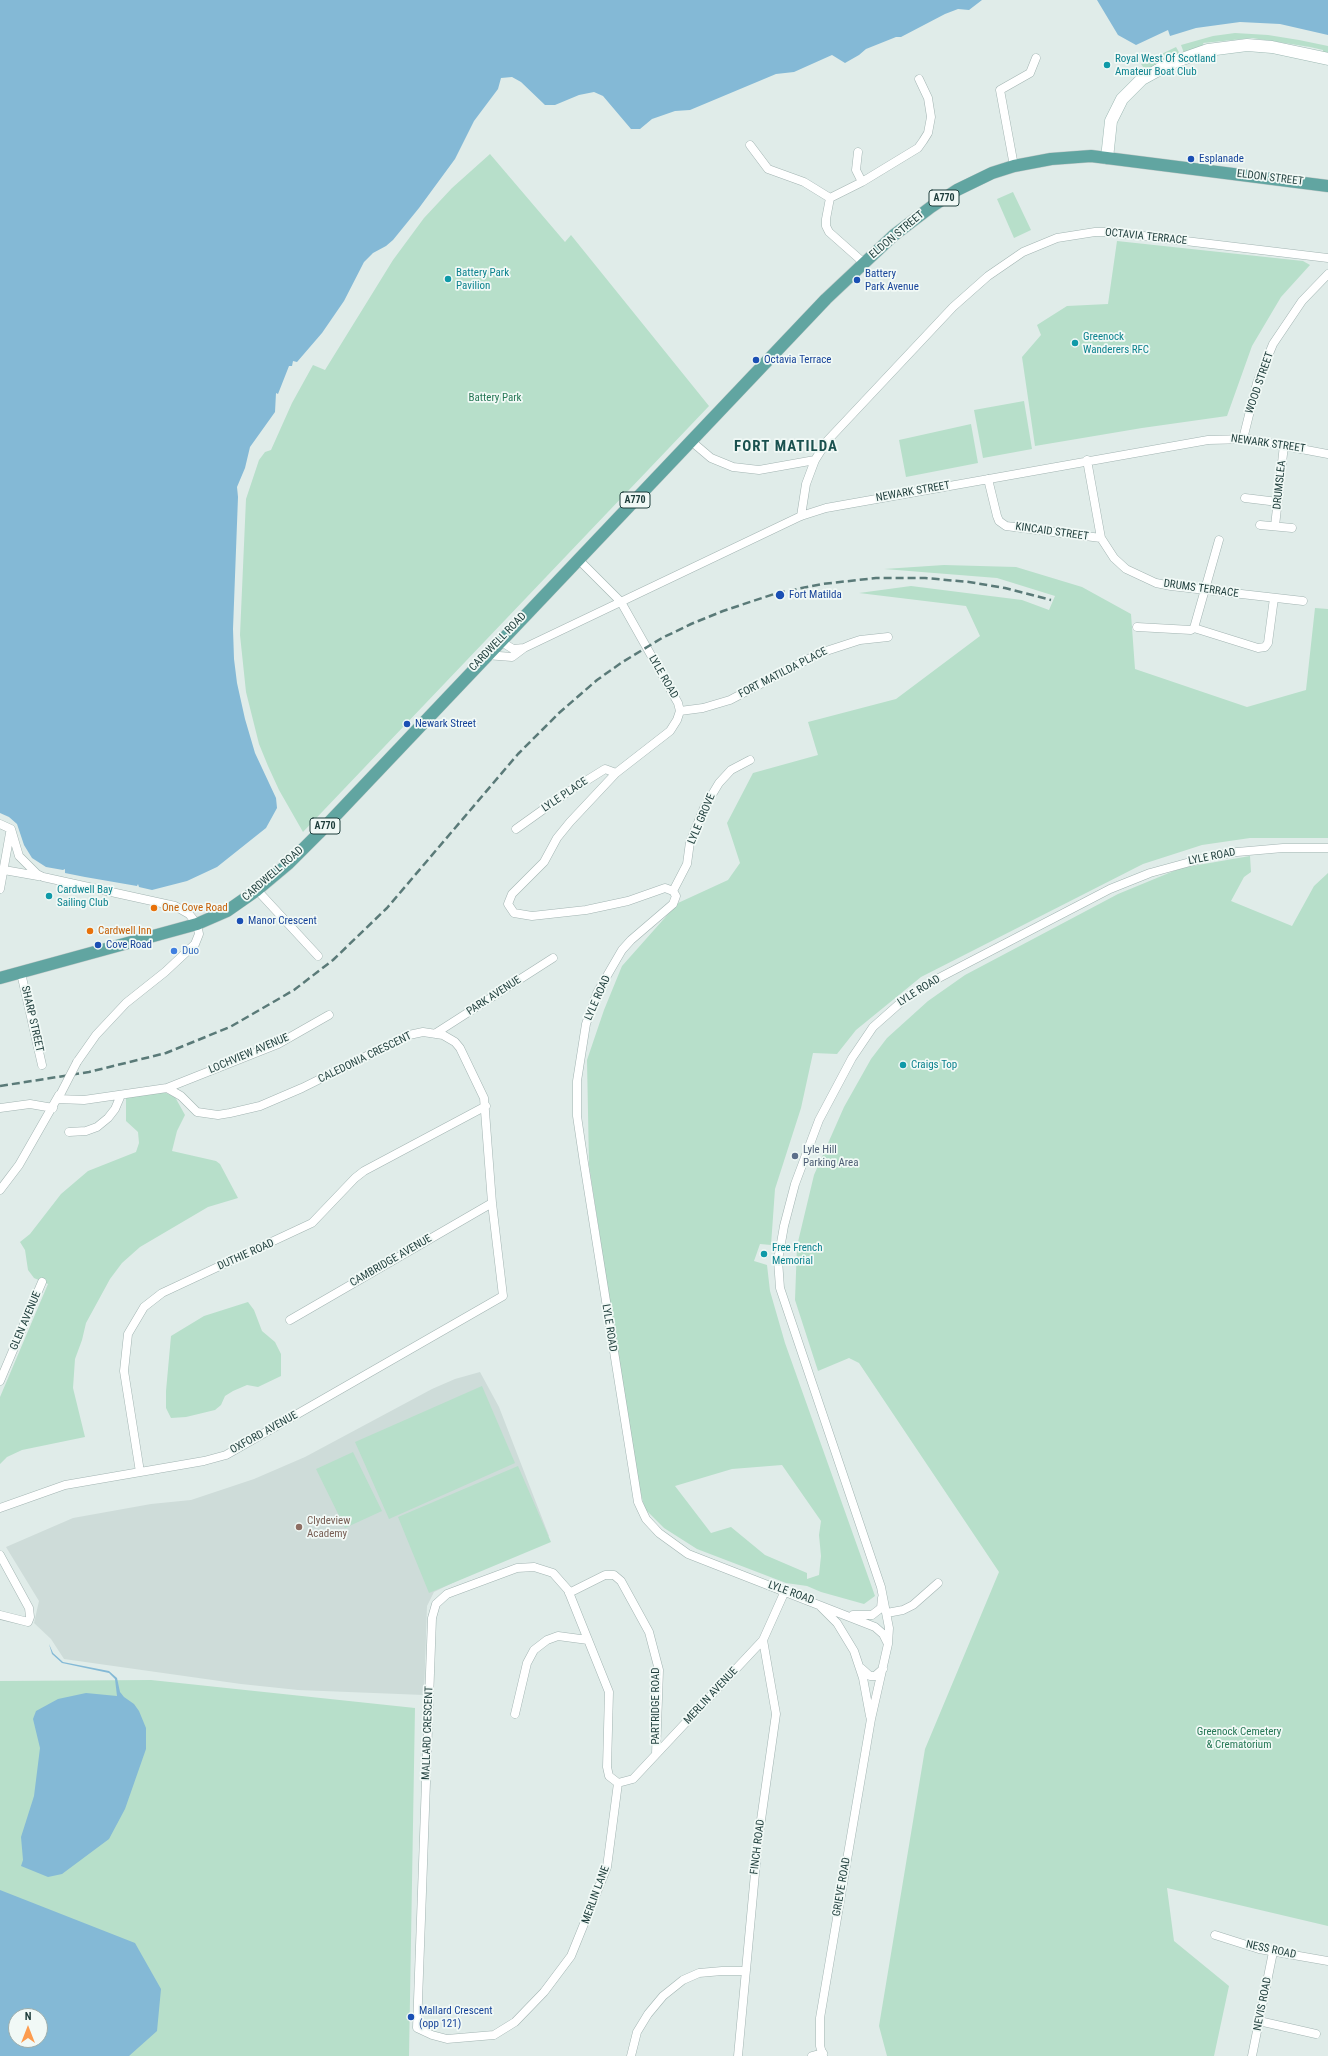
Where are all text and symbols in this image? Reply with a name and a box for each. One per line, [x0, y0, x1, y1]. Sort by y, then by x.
place label: Royal West Of Scotland Amateur Boat Club [1115, 52, 1216, 78]
marker: Royal West Of Scotland Amateur Boat Club [1102, 60, 1112, 70]
place label: Esplanade [1199, 152, 1244, 166]
marker: Esplanade [1186, 154, 1196, 164]
street label: ELDON STREET [1236, 167, 1304, 189]
road number: A770 [929, 190, 959, 206]
street label: ELDON STREET [867, 208, 927, 262]
street label: OCTAVIA TERRACE [1104, 226, 1188, 248]
place label: Battery Park Pavilion [456, 266, 509, 292]
place label: Battery Park Avenue [865, 267, 919, 293]
marker: Battery Park Pavilion [443, 274, 453, 284]
marker: Battery Park Avenue [852, 275, 862, 285]
place label: Greenock Wanderers RFC [1083, 330, 1149, 356]
marker: Greenock Wanderers RFC [1070, 338, 1080, 348]
street label: WOOD STREET [1243, 350, 1277, 416]
place label: Octavia Terrace [764, 353, 832, 367]
marker: Octavia Terrace [751, 355, 761, 365]
park label: Battery Park [468, 391, 522, 405]
street label: NEWARK STREET [1230, 432, 1306, 456]
district label: FORT MATILDA [734, 438, 838, 456]
street label: DRUMSLEA [1271, 460, 1289, 510]
street label: NEWARK STREET [875, 479, 951, 505]
road number: A770 [620, 492, 650, 508]
street label: KINCAID STREET [1015, 520, 1089, 544]
street label: DRUMS TERRACE [1163, 577, 1239, 601]
place label: Fort Matilda [789, 588, 842, 602]
marker: Fort Matilda [774, 589, 786, 601]
street label: CARDWELL ROAD [467, 610, 529, 674]
street label: FORT MATILDA PLACE [736, 645, 830, 701]
street label: LYLE ROAD [645, 653, 681, 701]
place label: Newark Street [415, 717, 476, 731]
marker: Newark Street [402, 719, 412, 729]
street label: LYLE PLACE [540, 775, 590, 815]
street label: LYLE GROVE [685, 792, 719, 846]
road number: A770 [310, 818, 340, 834]
street label: CARDWELL ROAD [240, 844, 306, 904]
street label: LYLE ROAD [1187, 846, 1237, 868]
place label: Cardwell Bay Sailing Club [57, 883, 113, 909]
marker: Cardwell Bay Sailing Club [44, 891, 54, 901]
place label: One Cove Road [162, 901, 228, 915]
marker: One Cove Road [149, 903, 159, 913]
place label: Manor Crescent [248, 914, 317, 928]
marker: Manor Crescent [235, 916, 245, 926]
place label: Cardwell Inn [98, 924, 151, 938]
marker: Cardwell Inn [85, 926, 95, 936]
place label: Cove Road [106, 938, 152, 952]
marker: Cove Road [93, 940, 103, 950]
place label: Duo [182, 944, 199, 958]
marker: Duo [169, 946, 179, 956]
street label: LYLE ROAD [582, 973, 614, 1023]
street label: LYLE ROAD [895, 973, 943, 1009]
street label: PARK AVENUE [464, 974, 524, 1018]
street label: SHARP STREET [18, 985, 46, 1053]
street label: CALEDONIA CRESCENT [316, 1030, 414, 1086]
street label: LOCHVIEW AVENUE [207, 1031, 291, 1077]
place label: Craigs Top [911, 1058, 957, 1072]
marker: Craigs Top [898, 1060, 908, 1070]
place label: Lyle Hill Parking Area [803, 1143, 858, 1169]
marker: Lyle Hill Parking Area [790, 1151, 800, 1161]
street label: CAMBRIDGE AVENUE [348, 1232, 434, 1290]
street label: DUTHIE ROAD [216, 1237, 276, 1273]
place label: Free French Memorial [772, 1241, 823, 1267]
marker: Free French Memorial [759, 1249, 769, 1259]
street label: GLEN AVENUE [8, 1290, 44, 1352]
street label: LYLE ROAD [599, 1303, 619, 1353]
street label: OXFORD AVENUE [228, 1409, 300, 1457]
place label: Clydeview Academy [307, 1514, 350, 1540]
marker: Clydeview Academy [294, 1522, 304, 1532]
street label: LYLE ROAD [766, 1579, 816, 1607]
street label: MERLIN AVENUE [681, 1665, 741, 1727]
street label: PARTRIDGE ROAD [649, 1667, 663, 1745]
street label: MALLARD CRESCENT [420, 1686, 436, 1780]
park label: Greenock Cemetery & Crematorium [1197, 1725, 1281, 1751]
street label: FINCH ROAD [748, 1819, 768, 1875]
street label: GRIEVE ROAD [830, 1856, 854, 1918]
street label: MERLIN LANE [579, 1864, 613, 1926]
street label: NESS ROAD [1245, 1938, 1297, 1962]
street label: NEVIS ROAD [1251, 1976, 1275, 2032]
place label: Mallard Crescent (opp 121) [419, 2004, 493, 2030]
north arrow [8, 2008, 48, 2048]
text: N [25, 2010, 31, 2023]
marker: Mallard Crescent (opp 121) [406, 2012, 416, 2022]

